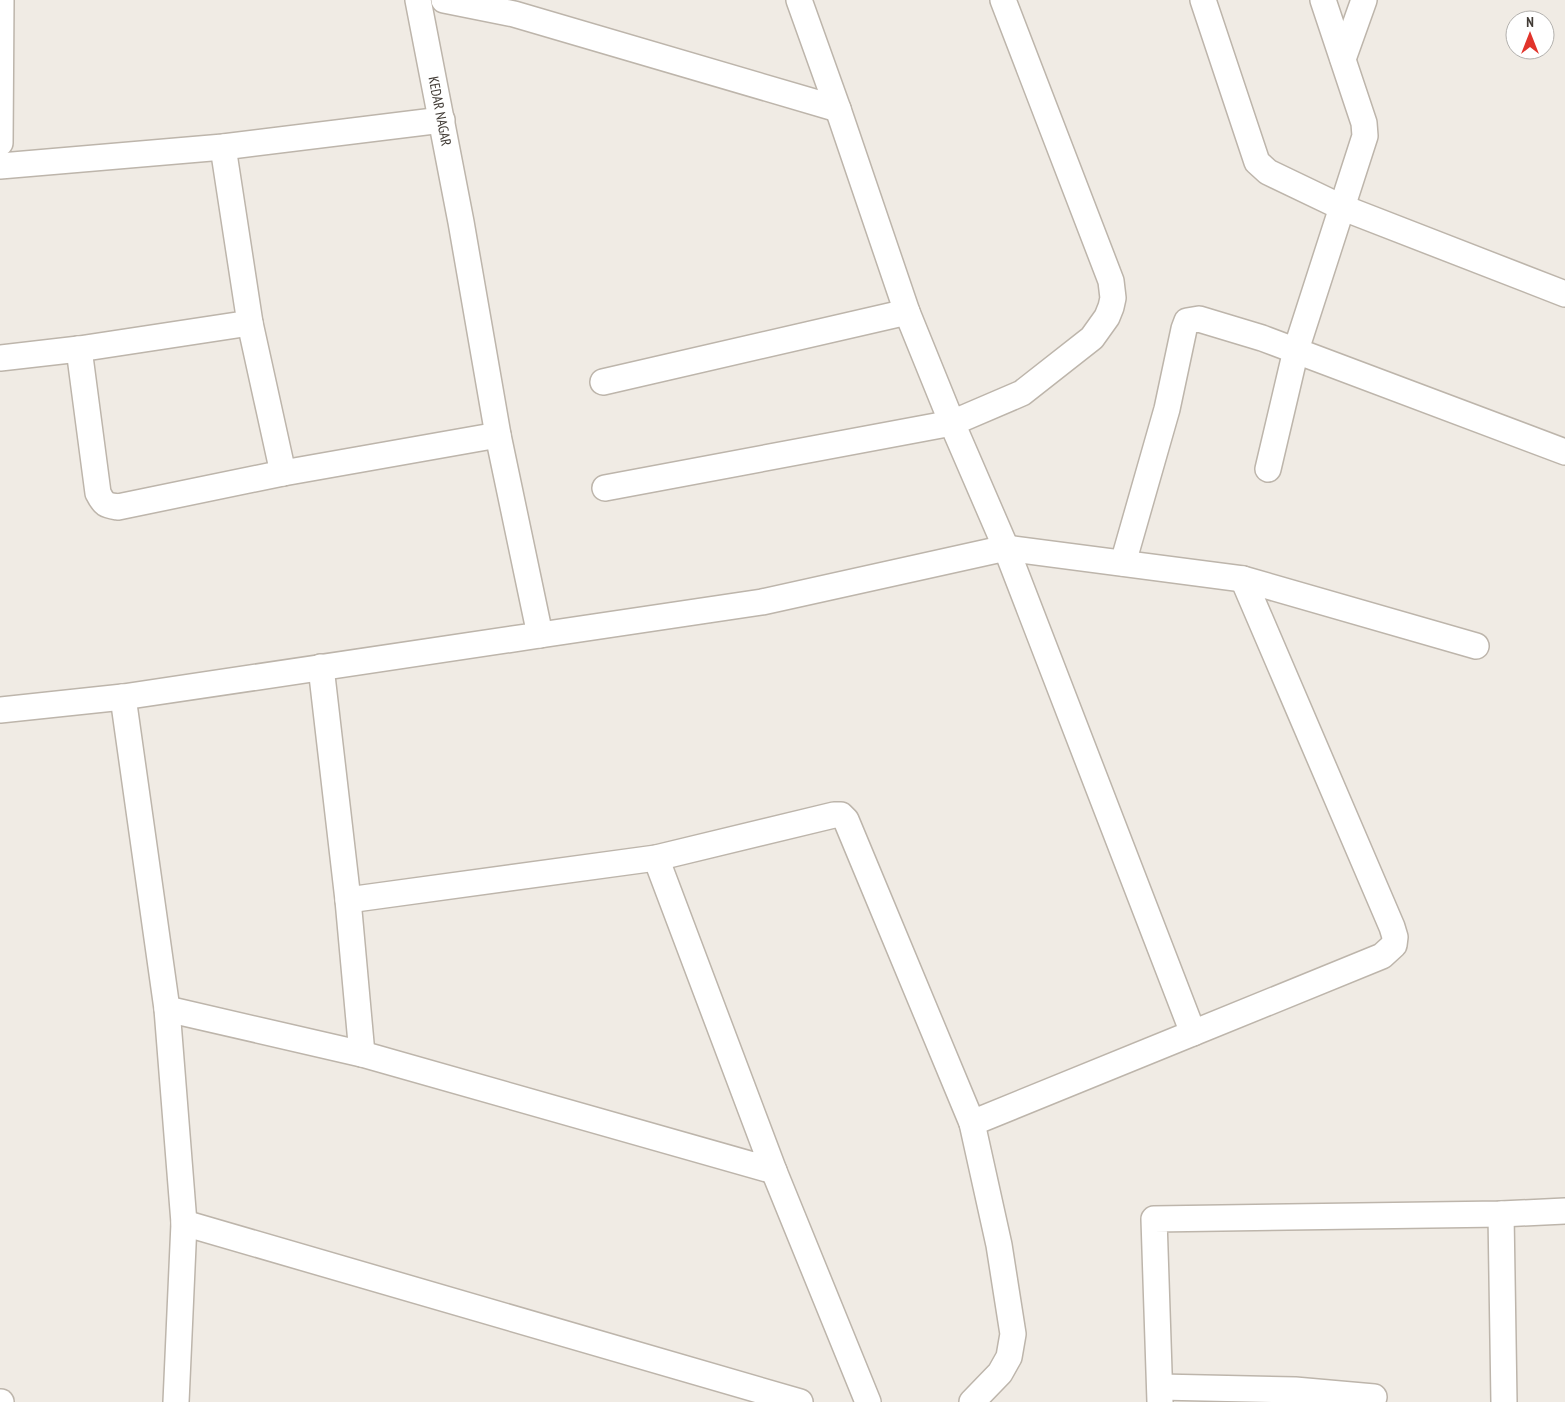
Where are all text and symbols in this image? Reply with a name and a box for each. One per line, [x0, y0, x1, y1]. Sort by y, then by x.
north arrow [1505, 10, 1555, 60]
text: N [1526, 13, 1534, 31]
street label: KEDAR NAGAR [424, 75, 456, 148]

